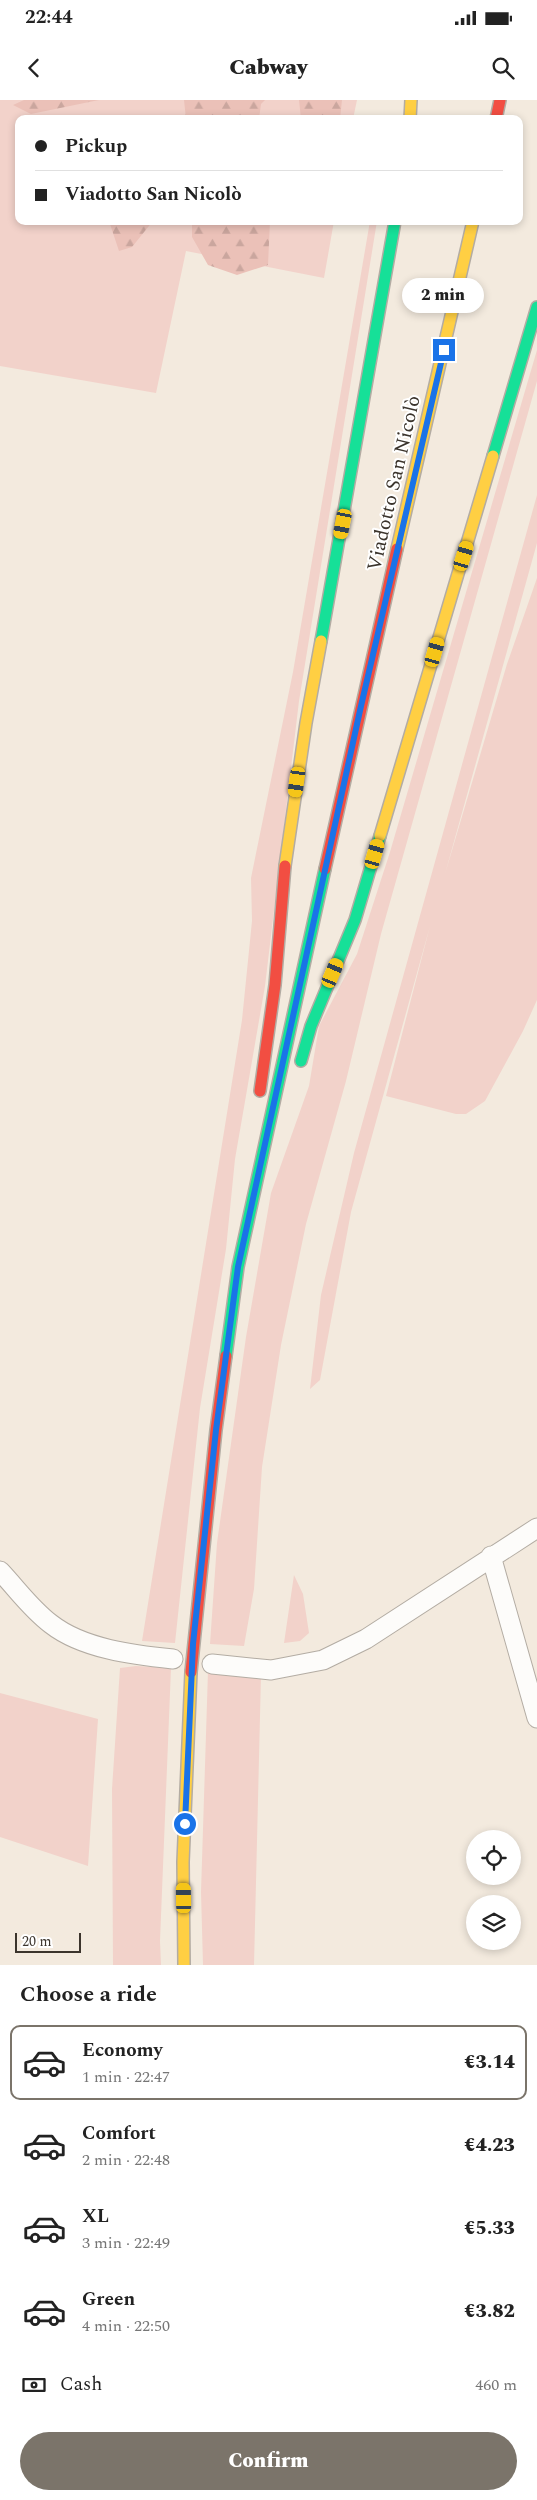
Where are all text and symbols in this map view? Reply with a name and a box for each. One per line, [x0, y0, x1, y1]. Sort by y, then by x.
text: 22:44 [25, 3, 73, 32]
text: Cabway [230, 51, 307, 84]
icon: back [20, 54, 48, 82]
icon: search [489, 54, 517, 82]
text: Pickup [65, 132, 127, 161]
text: Viadotto San Nicolò [65, 180, 242, 209]
callout: 2 min [403, 278, 485, 312]
text: 2 min [421, 283, 465, 307]
route end [433, 339, 455, 361]
street label: Viadotto San Nicolò [359, 392, 429, 574]
car [332, 508, 353, 540]
car [452, 539, 475, 573]
car [423, 636, 446, 668]
car [287, 766, 306, 798]
car [363, 838, 386, 870]
car [320, 956, 345, 990]
route start [174, 1813, 196, 1835]
map controls [466, 1830, 521, 1950]
button: locate [466, 1830, 521, 1885]
car [176, 1883, 191, 1913]
button: layers [466, 1895, 521, 1950]
scale bar [15, 1930, 81, 1953]
text: 20 m [22, 1931, 52, 1952]
text: Choose a ride [20, 1978, 157, 2011]
text: Economy [82, 2036, 163, 2065]
icon: car [22, 2040, 67, 2085]
text: €3.14 [464, 2048, 515, 2077]
text: 1 min · 22:47 [82, 2065, 170, 2089]
text: Comfort [82, 2119, 156, 2148]
icon: car [22, 2123, 67, 2168]
text: €4.23 [464, 2131, 515, 2160]
text: 2 min · 22:48 [82, 2148, 170, 2172]
text: XL [82, 2202, 109, 2231]
icon: car [22, 2206, 67, 2251]
text: €5.33 [464, 2214, 515, 2243]
text: 3 min · 22:49 [82, 2231, 170, 2255]
text: Green [82, 2285, 135, 2314]
icon: car [22, 2289, 67, 2334]
text: €3.82 [464, 2297, 515, 2326]
text: 4 min · 22:50 [82, 2314, 170, 2338]
text: Cash [60, 2370, 102, 2399]
icon: cash [20, 2371, 48, 2399]
text: 460 m [475, 2373, 517, 2397]
button: Confirm [20, 2432, 517, 2490]

